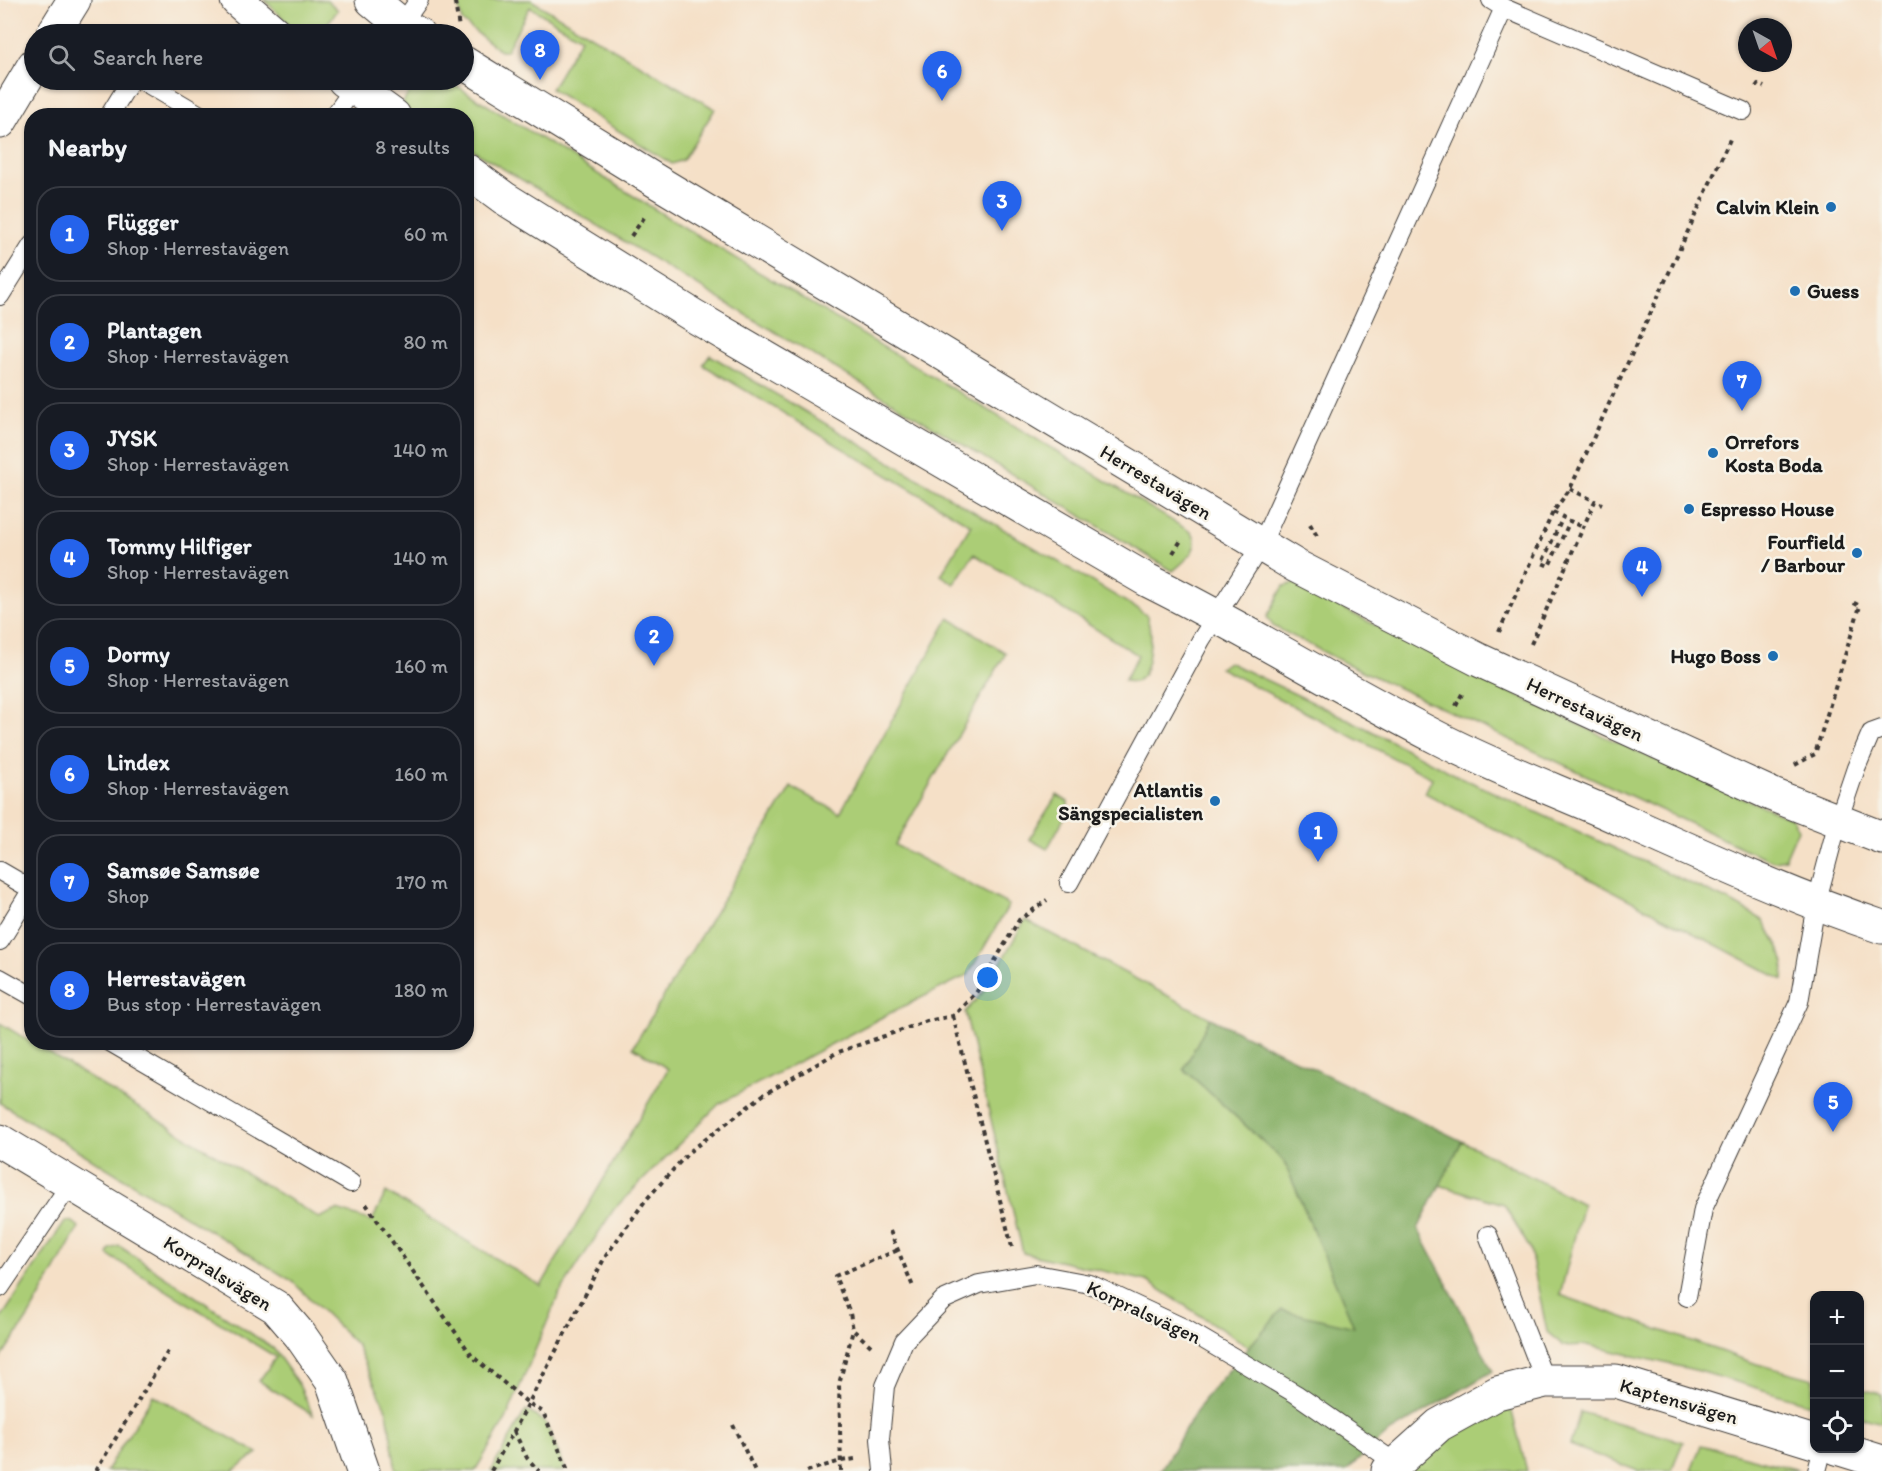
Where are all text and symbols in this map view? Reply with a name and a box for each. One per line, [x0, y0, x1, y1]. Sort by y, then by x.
north arrow [1738, 18, 1792, 72]
search box [24, 24, 474, 90]
pin: 8 [520, 31, 560, 80]
icon: search [45, 41, 78, 74]
text: Search here [93, 44, 203, 71]
pin: 6 [922, 51, 962, 101]
text: Nearby [48, 131, 127, 163]
text: 8 results [375, 135, 450, 159]
pin: 3 [982, 182, 1022, 231]
place label: Calvin Klein [1716, 195, 1819, 219]
marker: Calvin Klein [1824, 200, 1838, 214]
text: Flügger [107, 209, 178, 236]
text: 1 [65, 222, 74, 246]
text: 60 m [404, 222, 448, 246]
text: Shop · Herrestavägen [107, 236, 289, 260]
place label: Guess [1807, 279, 1859, 303]
marker: Guess [1788, 284, 1802, 298]
text: Plantagen [107, 317, 202, 344]
text: 2 [64, 330, 75, 354]
text: 80 m [403, 330, 448, 354]
text: Shop · Herrestavägen [107, 344, 289, 368]
pin: 7 [1722, 362, 1762, 411]
text: JYSK [107, 425, 157, 452]
place label: Orrefors Kosta Boda [1725, 430, 1823, 477]
text: 3 [64, 438, 75, 462]
text: 140 m [393, 438, 448, 462]
street label: Herrestavägen [1096, 439, 1216, 525]
marker: Orrefors Kosta Boda [1706, 446, 1720, 460]
text: Shop · Herrestavägen [107, 452, 289, 476]
place label: Espresso House [1701, 497, 1835, 522]
marker: Espresso House [1682, 502, 1696, 516]
place label: Fourfield / Barbour [1760, 530, 1846, 577]
text: Tommy Hilfiger [107, 533, 252, 560]
text: 4 [63, 546, 76, 570]
text: 140 m [393, 546, 448, 570]
marker: Fourfield / Barbour [1850, 546, 1864, 560]
pin: 4 [1622, 548, 1662, 597]
text: Shop · Herrestavägen [107, 560, 289, 584]
pin: 2 [634, 616, 674, 666]
text: Dormy [107, 641, 170, 668]
place label: Hugo Boss [1670, 644, 1761, 669]
marker: Hugo Boss [1766, 649, 1780, 663]
text: 5 [64, 654, 75, 678]
text: 160 m [395, 654, 448, 678]
text: Shop · Herrestavägen [107, 668, 289, 692]
street label: Herrestavägen [1523, 671, 1647, 747]
text: Lindex [107, 749, 169, 776]
text: 6 [64, 762, 75, 786]
text: 160 m [395, 762, 448, 786]
text: Shop · Herrestavägen [107, 776, 289, 800]
place label: Atlantis Sängspecialisten [1058, 778, 1204, 826]
marker: Atlantis Sängspecialisten [1208, 794, 1222, 808]
pin: 1 [1298, 812, 1338, 862]
text: Samsøe Samsøe [107, 857, 260, 884]
text: 7 [65, 870, 74, 894]
text: 170 m [395, 870, 448, 894]
text: Shop [107, 884, 149, 908]
your location [973, 963, 1002, 992]
text: Herrestavägen [107, 965, 246, 992]
text: 8 [64, 978, 75, 1002]
text: 180 m [394, 978, 448, 1002]
text: Bus stop · Herrestavägen [107, 992, 321, 1016]
pin: 5 [1814, 1082, 1852, 1132]
street label: Korpralsvägen [159, 1230, 277, 1316]
street label: Korpralsvägen [1083, 1275, 1205, 1349]
map controls [1810, 1291, 1864, 1453]
button: + [1810, 1291, 1864, 1345]
button: − [1810, 1345, 1864, 1399]
street label: Kaptensvägen [1617, 1373, 1741, 1429]
button: locate [1810, 1399, 1864, 1453]

